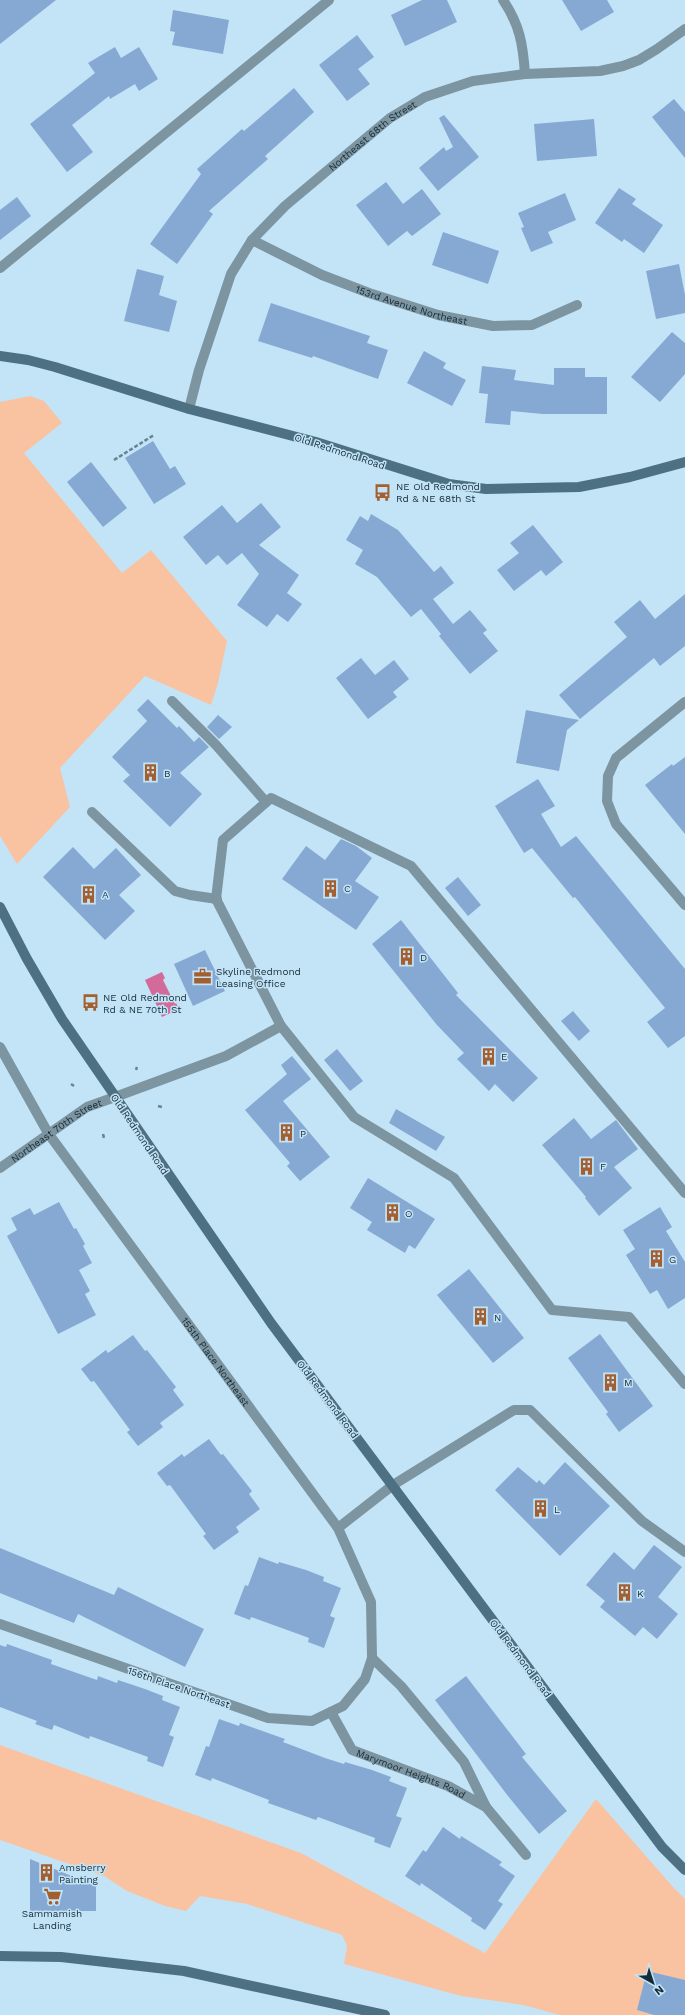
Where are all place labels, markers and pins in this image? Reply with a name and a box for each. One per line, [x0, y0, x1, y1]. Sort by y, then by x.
place label: NE Old Redmond Rd & NE 68th St [396, 481, 480, 504]
bus stop icon: NE Old Redmond Rd & NE 68th St [373, 482, 393, 502]
building icon: B [141, 763, 161, 783]
place label: B [164, 768, 171, 779]
building icon: C [321, 878, 341, 898]
place label: C [344, 883, 351, 894]
building icon: A [79, 884, 99, 904]
place label: A [102, 889, 109, 900]
building icon: D [397, 947, 417, 967]
place label: D [420, 952, 427, 963]
place label: Skyline Redmond Leasing Office [216, 966, 301, 989]
office icon: Skyline Redmond Leasing Office [193, 967, 213, 987]
place label: NE Old Redmond Rd & NE 70th St [103, 992, 187, 1015]
bus stop icon: NE Old Redmond Rd & NE 70th St [80, 993, 100, 1013]
building icon: E [478, 1046, 498, 1066]
place label: E [501, 1051, 507, 1062]
building icon: P [277, 1123, 297, 1143]
place label: P [300, 1128, 306, 1139]
building icon: F [577, 1156, 597, 1176]
place label: F [600, 1161, 606, 1172]
building icon: O [382, 1203, 402, 1223]
place label: O [405, 1208, 412, 1219]
building icon: G [646, 1249, 666, 1269]
place label: G [669, 1254, 676, 1265]
building icon: N [471, 1307, 491, 1327]
place label: N [494, 1312, 501, 1323]
building icon: M [601, 1372, 621, 1392]
place label: M [624, 1377, 633, 1388]
building icon: L [531, 1499, 551, 1519]
place label: L [554, 1504, 560, 1515]
building icon: K [614, 1583, 634, 1603]
place label: K [637, 1588, 644, 1599]
place label: Amsberry Painting [59, 1862, 107, 1885]
building icon: Amsberry Painting [36, 1863, 56, 1883]
supermarket icon: Sammamish Landing [42, 1886, 62, 1906]
place label: Sammamish Landing [22, 1908, 82, 1931]

